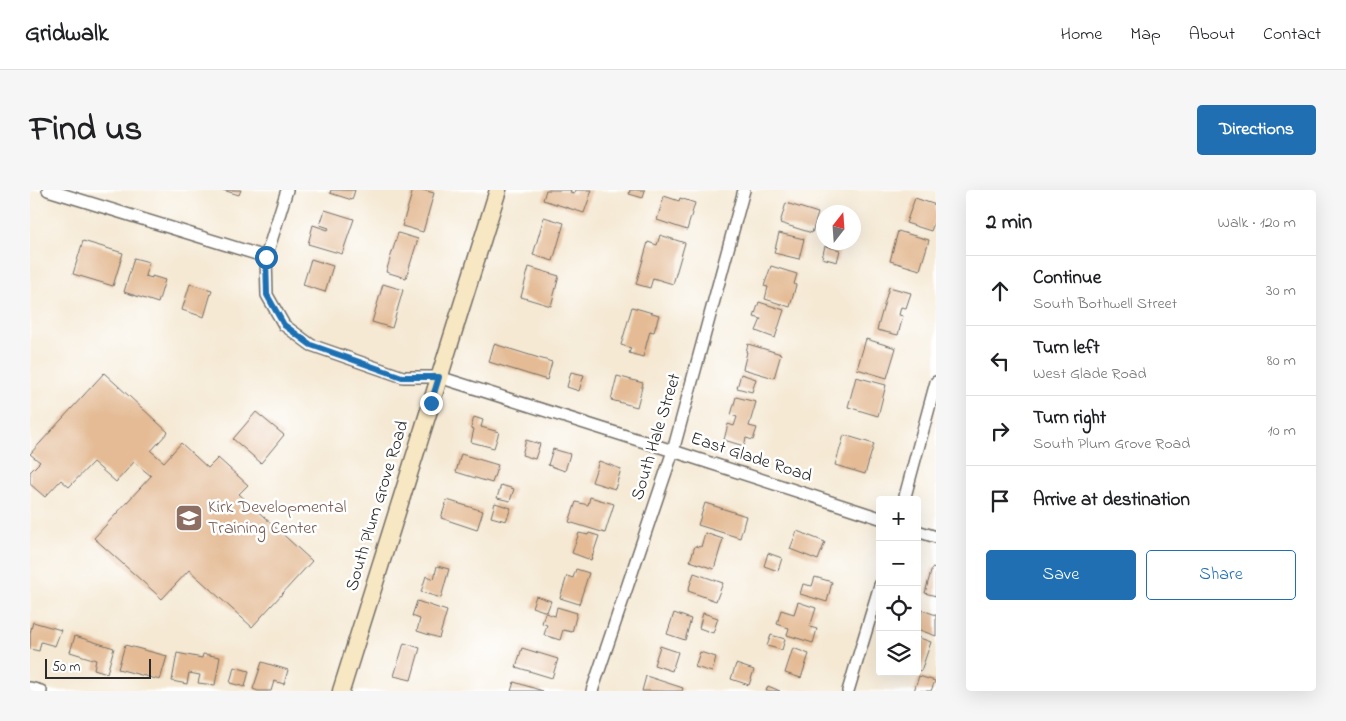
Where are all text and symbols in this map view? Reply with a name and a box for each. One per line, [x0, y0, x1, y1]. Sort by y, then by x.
text: Gridwalk [25, 17, 109, 52]
text: Home [1061, 22, 1102, 48]
text: Map [1130, 22, 1161, 48]
text: About [1189, 22, 1235, 48]
text: Contact [1263, 22, 1321, 48]
text: Find us [30, 105, 142, 156]
button: Directions [1197, 105, 1316, 155]
north arrow [816, 205, 861, 250]
text: 2 min [986, 208, 1032, 238]
text: Walk · 120 m [1217, 211, 1296, 235]
route start [255, 246, 278, 269]
text: Continue [1033, 265, 1101, 292]
icon: ahead [986, 277, 1014, 305]
text: 30 m [1266, 279, 1296, 303]
text: South Bothwell Street [1033, 292, 1177, 316]
text: Turn left [1033, 335, 1100, 362]
icon: left [986, 347, 1014, 375]
text: 80 m [1267, 349, 1296, 373]
text: West Glade Road [1033, 362, 1146, 386]
street label: South Hale Street [625, 370, 689, 504]
route end [420, 392, 443, 415]
text: Turn right [1033, 405, 1106, 432]
icon: right [986, 417, 1014, 445]
street label: South Plum Grove Road [340, 418, 416, 594]
text: 10 m [1268, 419, 1296, 443]
street label: East Glade Road [687, 426, 815, 490]
text: South Plum Grove Road [1033, 432, 1190, 456]
icon: arrive [986, 487, 1014, 515]
text: Arrive at destination [1033, 487, 1190, 514]
place label: Kirk Developmental Training Center [208, 495, 347, 543]
map controls [876, 496, 921, 676]
button: + [876, 496, 921, 541]
school or university icon: Kirk Developmental Training Center [174, 503, 204, 533]
button: − [876, 541, 921, 586]
button: Save [986, 550, 1136, 600]
button: Share [1146, 550, 1296, 600]
button: locate [876, 586, 921, 631]
button: layers [876, 631, 921, 676]
scale bar [45, 656, 151, 679]
text: 50 m [52, 657, 80, 678]

